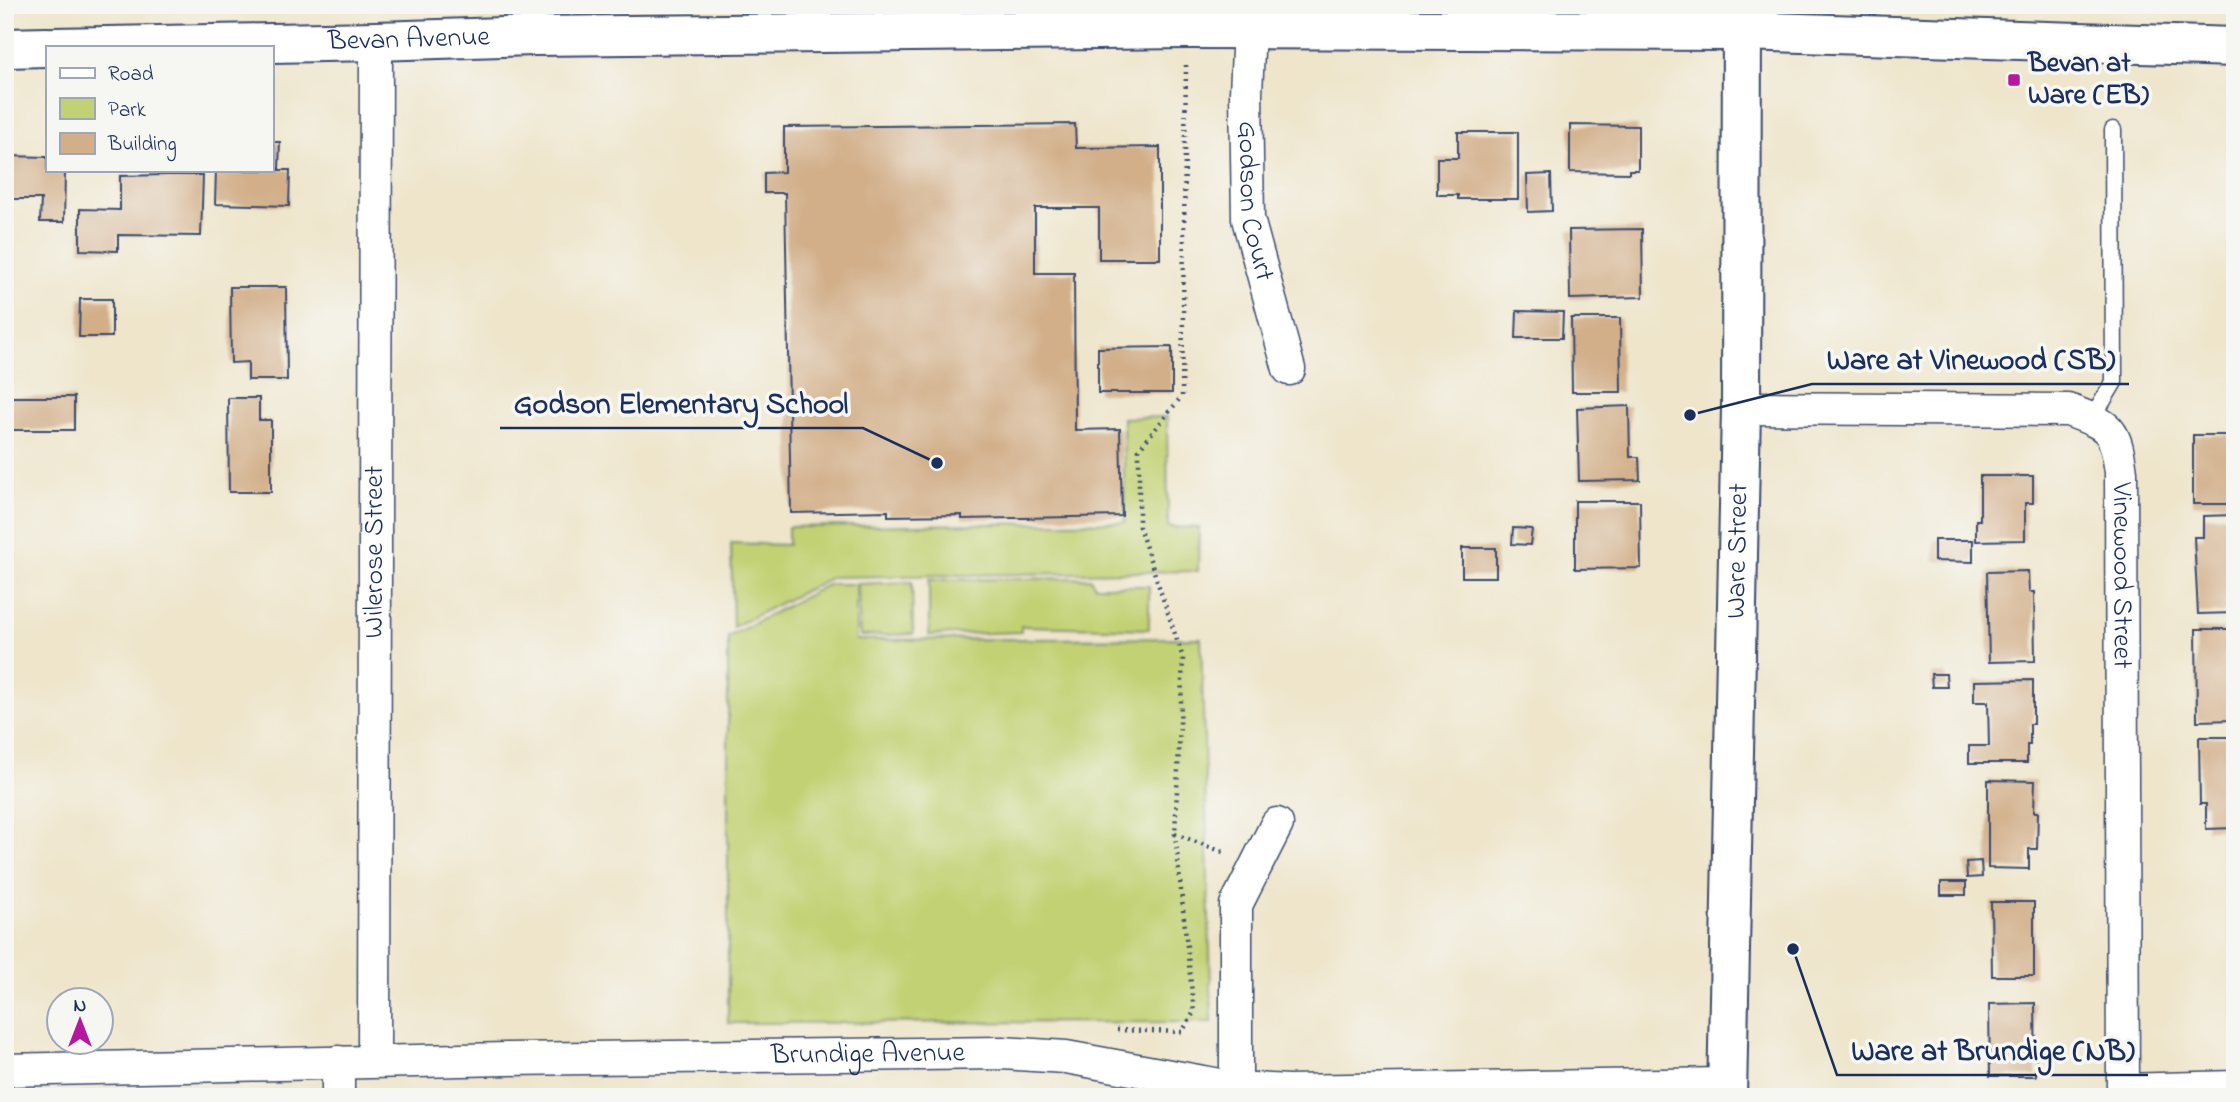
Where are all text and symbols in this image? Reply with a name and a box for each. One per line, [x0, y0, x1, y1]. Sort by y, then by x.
street label: Bevan Avenue [327, 17, 491, 62]
place label: Bevan at Ware (EB) [2026, 44, 2150, 117]
legend [46, 46, 273, 172]
text: Road [108, 60, 154, 90]
marker: Bevan at Ware (EB) [2006, 72, 2022, 88]
text: Park [108, 96, 147, 126]
street label: Godson Court [1226, 121, 1285, 286]
text: Building [107, 130, 177, 162]
callout: Ware at Vinewood (SB) [1812, 333, 2129, 384]
text: Ware at Vinewood (SB) [1827, 340, 2116, 384]
callout: Godson Elementary School [500, 377, 863, 428]
text: Godson Elementary School [514, 384, 848, 428]
street label: Wilerose Street [354, 465, 396, 639]
street label: Vinewood Street [2101, 481, 2142, 669]
street label: Ware Street [1716, 483, 1760, 619]
north arrow [46, 986, 116, 1056]
text: N [74, 993, 87, 1020]
callout: Ware at Brundige (NB) [1837, 1024, 2148, 1075]
text: Ware at Brundige (NB) [1851, 1031, 2135, 1076]
street label: Brundige Avenue [770, 1033, 966, 1076]

